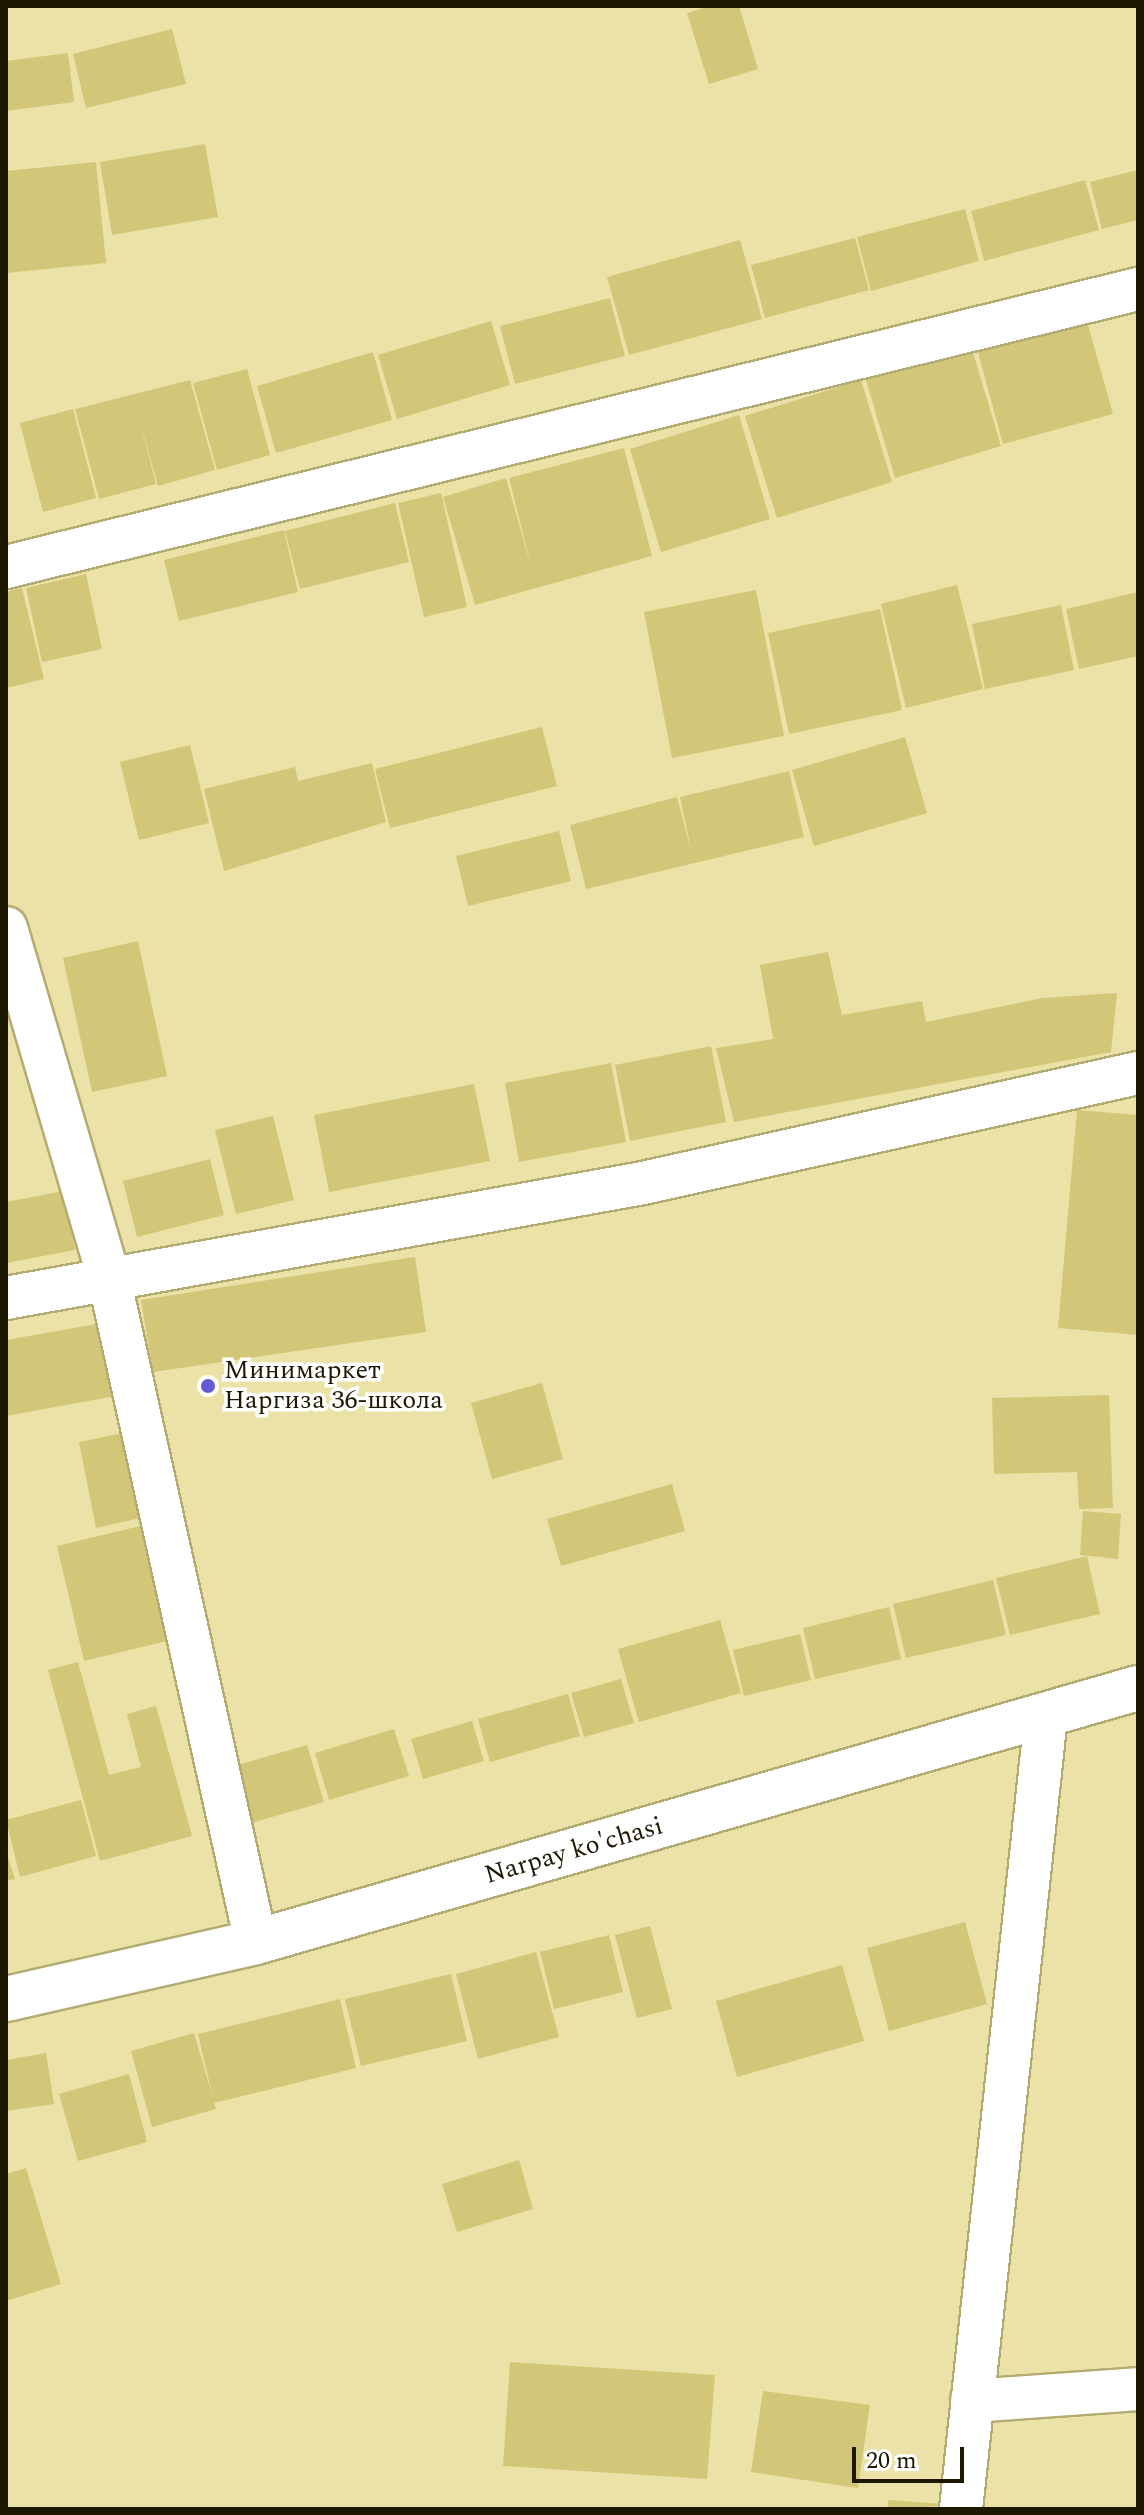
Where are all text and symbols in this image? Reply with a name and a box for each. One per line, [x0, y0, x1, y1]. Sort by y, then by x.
place label: Минимаркет Наргиза 36-школа [224, 1355, 443, 1416]
marker: Минимаркет Наргиза 36-школа [199, 1377, 217, 1395]
street label: Narpay ko'chasi [481, 1811, 667, 1891]
scale bar [856, 2431, 968, 2481]
text: 20 m [866, 2443, 917, 2479]

